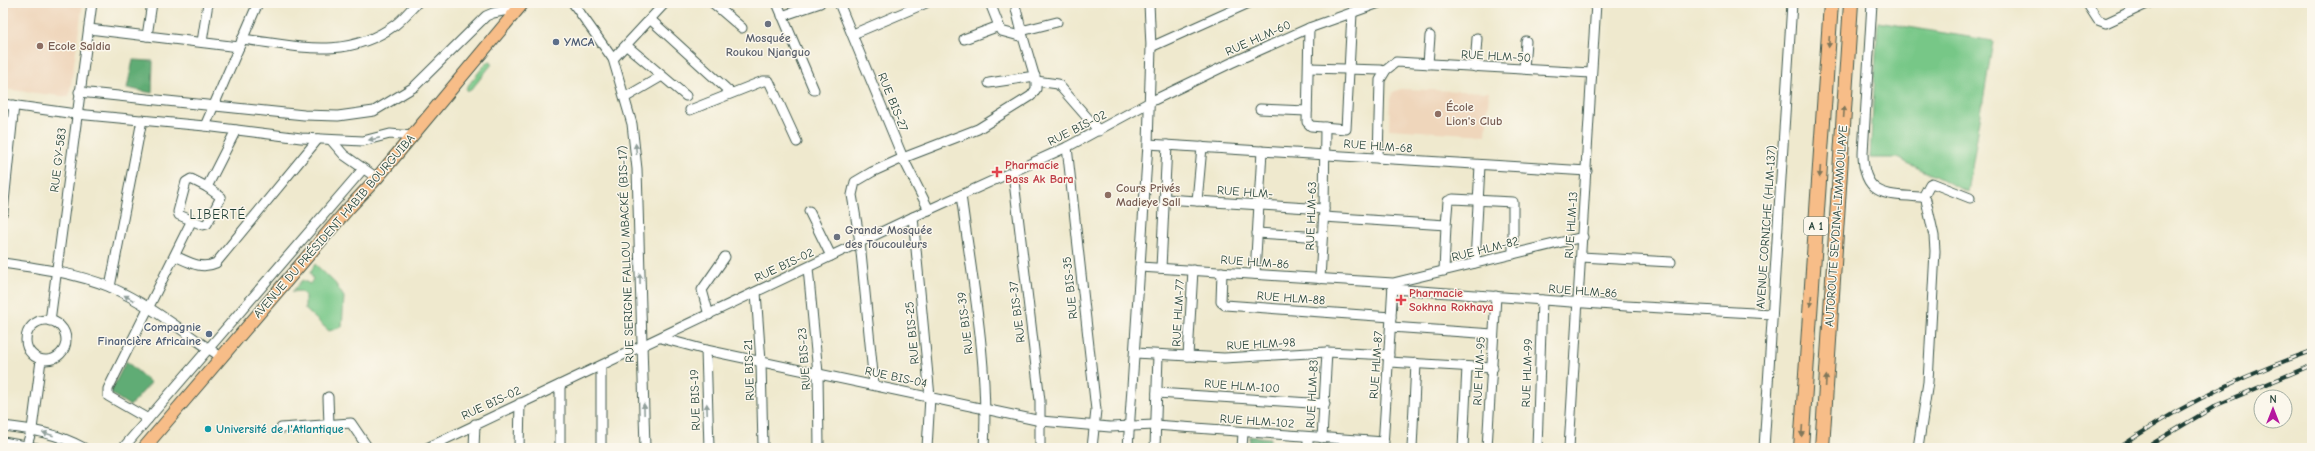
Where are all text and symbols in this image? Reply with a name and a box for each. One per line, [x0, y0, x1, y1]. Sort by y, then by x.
street label: RUE HLM-60 [1223, 17, 1293, 59]
marker: Mosquée Roukou Njanguo [763, 19, 773, 29]
place label: Mosquée Roukou Njanguo [726, 31, 810, 59]
place label: YMCA [564, 35, 595, 49]
one-way arrow [1825, 36, 1832, 48]
marker: YMCA [551, 37, 561, 47]
place label: Ecole Saldia [48, 39, 111, 53]
marker: Ecole Saldia [35, 41, 45, 51]
street label: RUE HLM-50 [1461, 47, 1531, 65]
street label: RUE BIS-27 [875, 71, 911, 134]
place label: École Lion's Club [1446, 100, 1502, 128]
one-way arrow [1840, 106, 1847, 118]
street label: RUE BIS-02 [1045, 107, 1109, 149]
marker: École Lion's Club [1433, 109, 1443, 119]
street label: AUTOROUTE SEYDINA-LIMAMOULAYE [1822, 125, 1850, 327]
street label: RUE GY-583 [47, 127, 69, 193]
street label: AVENUE DU PRÉSIDENT HABIB BOURGUIBA [250, 131, 418, 321]
one-way arrow [368, 136, 380, 142]
street label: RUE HLM-68 [1343, 137, 1413, 155]
one-way arrow [633, 143, 639, 155]
street label: RUE SERIGNE FALLOU MBACKÉ (BIS-17) [615, 145, 637, 363]
street label: AVENUE CORNICHE (HLM-137) [1753, 145, 1779, 309]
place label: Pharmacie Bass Ak Bara [1005, 158, 1074, 186]
one-way arrow [1816, 166, 1823, 178]
marker: Pharmacie Bass Ak Bara [992, 167, 1002, 177]
place label: Cours Privés Madieye Sall [1116, 181, 1181, 209]
street label: RUE HLM-63 [1303, 181, 1319, 251]
street label: RUE HLM- [1216, 183, 1274, 201]
marker: Cours Privés Madieye Sall [1103, 190, 1113, 200]
street label: RUE HLM-13 [1562, 191, 1580, 259]
district label: LIBERTÉ [190, 206, 246, 222]
road number: A 1 [1804, 217, 1828, 235]
place label: Grande Mosquée des Toucouleurs [845, 223, 932, 251]
marker: Grande Mosquée des Toucouleurs [832, 232, 842, 242]
street label: RUE HLM-82 [1450, 234, 1520, 264]
street label: RUE BIS-02 [752, 245, 816, 285]
street label: RUE HLM-86 [1220, 253, 1290, 271]
street label: RUE BIS-35 [1060, 256, 1080, 320]
one-way arrow [637, 272, 643, 285]
street label: RUE HLM-77 [1169, 279, 1187, 347]
street label: RUE BIS-37 [1006, 280, 1028, 344]
street label: RUE HLM-86 [1548, 282, 1618, 300]
place label: Pharmacie Sokhna Rokhaya [1409, 286, 1494, 314]
street label: RUE HLM-88 [1256, 289, 1326, 307]
street label: RUE BIS-39 [954, 291, 976, 355]
one-way arrow [123, 295, 135, 301]
marker: Pharmacie Sokhna Rokhaya [1396, 295, 1406, 305]
one-way arrow [1807, 295, 1814, 307]
street label: RUE BIS-25 [902, 301, 922, 365]
place label: Compagnie Financière Africaine [98, 320, 201, 348]
street label: RUE BIS-23 [795, 327, 813, 391]
marker: Compagnie Financière Africaine [204, 329, 214, 339]
street label: RUE HLM-87 [1367, 330, 1385, 399]
street label: RUE HLM-98 [1226, 335, 1296, 353]
street label: RUE HLM-95 [1470, 336, 1488, 406]
street label: RUE HLM-99 [1519, 338, 1535, 408]
street label: RUE BIS-21 [741, 339, 757, 401]
street label: RUE HLM-83 [1303, 359, 1321, 429]
street label: RUE BIS-04 [864, 364, 929, 390]
street label: RUE BIS-19 [687, 369, 703, 431]
one-way arrow [1823, 375, 1830, 387]
street label: RUE HLM-100 [1204, 376, 1280, 396]
street label: RUE BIS-02 [459, 383, 523, 423]
north arrow [2253, 389, 2293, 429]
text: N [2269, 393, 2277, 406]
one-way arrow [640, 403, 647, 415]
one-way arrow [704, 403, 711, 415]
street label: RUE HLM-102 [1219, 411, 1295, 431]
place label: Université de l'Atlantique [216, 422, 344, 436]
marker: Université de l'Atlantique [203, 424, 213, 434]
one-way arrow [1798, 425, 1805, 437]
one-way arrow [41, 431, 53, 437]

